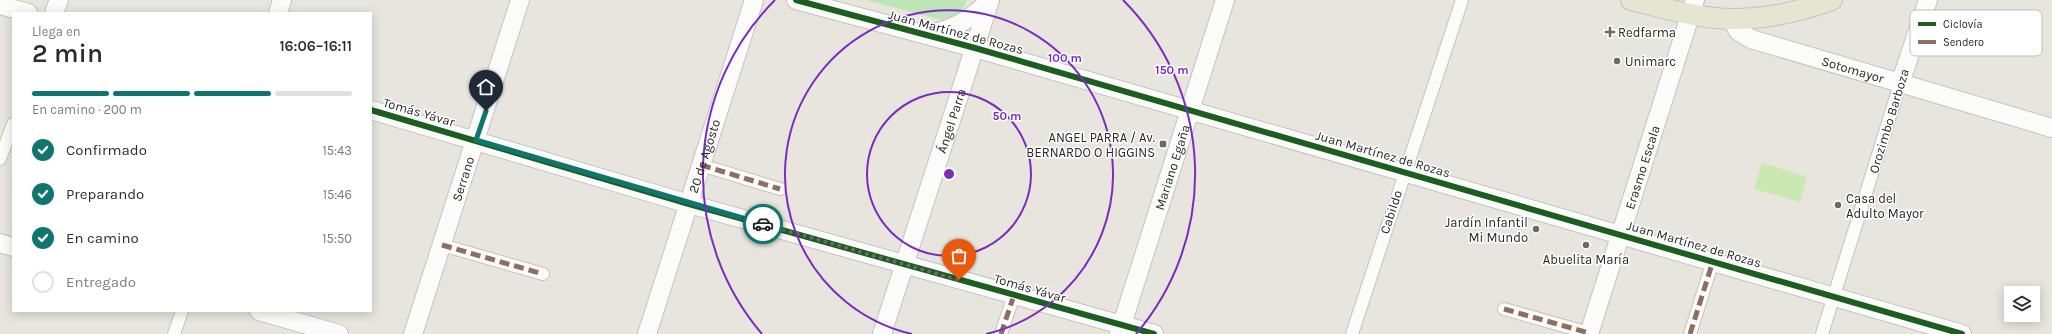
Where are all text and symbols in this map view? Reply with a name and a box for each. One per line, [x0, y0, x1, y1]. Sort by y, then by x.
street label: Juan Martínez de Rozas [887, 7, 1025, 57]
legend [1910, 10, 2042, 56]
text: Ciclovía [1943, 18, 1983, 31]
text: Llega en [32, 24, 81, 39]
place label: Redfarma [1618, 25, 1676, 40]
marker: Redfarma [1605, 27, 1615, 37]
text: Sendero [1943, 36, 1984, 49]
text: 16:06–16:11 [279, 37, 352, 55]
text: 2 min [32, 38, 103, 69]
text: 100 m [1048, 51, 1082, 65]
street label: Sotomayor [1820, 53, 1886, 86]
place label: Unimarc [1625, 54, 1676, 69]
marker: Unimarc [1612, 56, 1622, 66]
text: 150 m [1155, 63, 1189, 77]
street label: Orozimbo Barboza [1866, 67, 1912, 175]
pin [469, 70, 503, 111]
icon: home [475, 76, 497, 98]
street label: Ángel Parra [932, 87, 968, 155]
street label: Tomás Yávar [382, 95, 457, 129]
text: En camino · 200 m [32, 102, 142, 117]
text: 50 m [993, 109, 1022, 123]
street label: 20 de Agosto [685, 117, 723, 195]
street label: Mariano Egaña [1151, 123, 1193, 212]
street label: Erasmo Escala [1622, 123, 1662, 211]
street label: Juan Martínez de Rozas [1314, 128, 1452, 180]
place label: ANGEL PARRA / Av. BERNARDO O HIGGINS [1026, 130, 1155, 160]
icon: check [32, 139, 54, 161]
marker: ANGEL PARRA / Av. BERNARDO O HIGGINS [1158, 139, 1168, 149]
text: Confirmado [66, 141, 147, 159]
text: 15:43 [322, 143, 352, 158]
street label: Serrano [449, 155, 477, 203]
centre of rings [942, 167, 956, 181]
icon: check [32, 183, 54, 205]
text: Preparando [66, 185, 144, 203]
text: 15:46 [323, 187, 352, 202]
street label: Cabildo [1377, 188, 1405, 236]
place label: Casa del Adulto Mayor [1846, 191, 1924, 221]
marker: Casa del Adulto Mayor [1833, 200, 1843, 210]
courier [743, 204, 783, 244]
icon: car [752, 213, 774, 235]
place label: Jardín Infantil Mi Mundo [1445, 215, 1528, 245]
street label: Juan Martínez de Rozas [1625, 218, 1763, 270]
marker: Jardín Infantil Mi Mundo [1531, 224, 1541, 234]
icon: check [32, 227, 54, 249]
text: En camino [66, 229, 139, 247]
text: 15:50 [322, 231, 352, 246]
pin [942, 239, 976, 280]
marker: Abuelita María [1581, 240, 1591, 250]
icon: bag [948, 245, 970, 267]
place label: Abuelita María [1543, 252, 1629, 267]
street label: Tomás Yávar [993, 271, 1068, 305]
text: Entregado [66, 273, 136, 291]
map controls [2004, 286, 2040, 322]
button: layers [2004, 286, 2040, 322]

